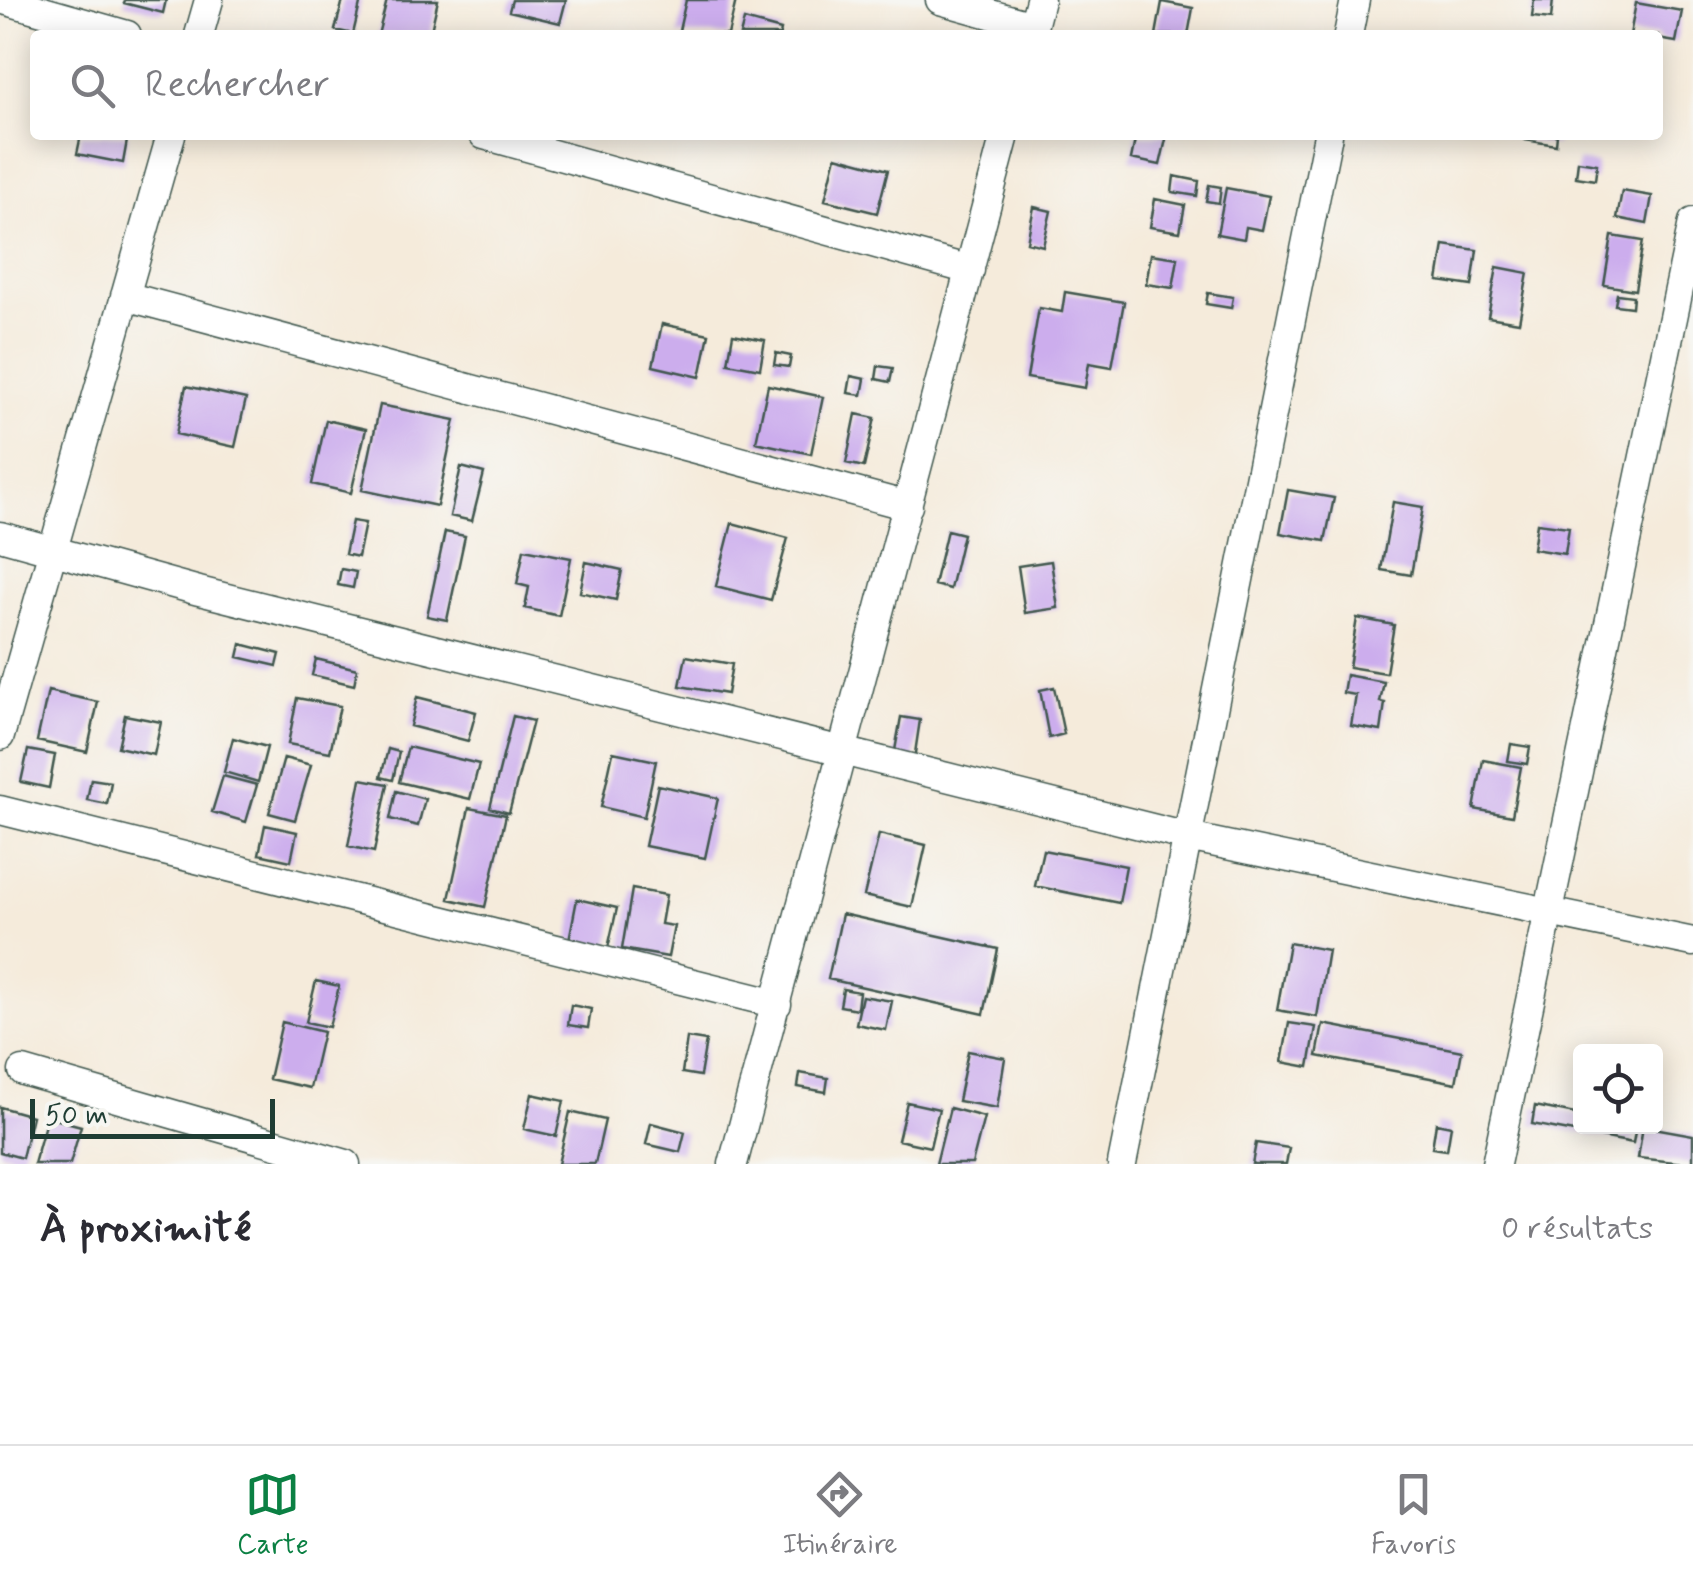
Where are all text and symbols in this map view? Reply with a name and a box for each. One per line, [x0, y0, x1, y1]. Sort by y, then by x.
search box [30, 30, 1663, 140]
icon: search [65, 58, 120, 113]
text: Rechercher [145, 61, 330, 110]
map controls [1573, 1044, 1663, 1134]
button: locate [1573, 1044, 1663, 1134]
scale bar [30, 1094, 275, 1138]
text: 50 m [45, 1098, 108, 1135]
text: À proximité [40, 1202, 251, 1257]
text: 0 résultats [1501, 1208, 1653, 1250]
tab: Carte [237, 1467, 309, 1564]
tab: Itinéraire [782, 1467, 897, 1564]
tab: Favoris [1371, 1467, 1456, 1564]

